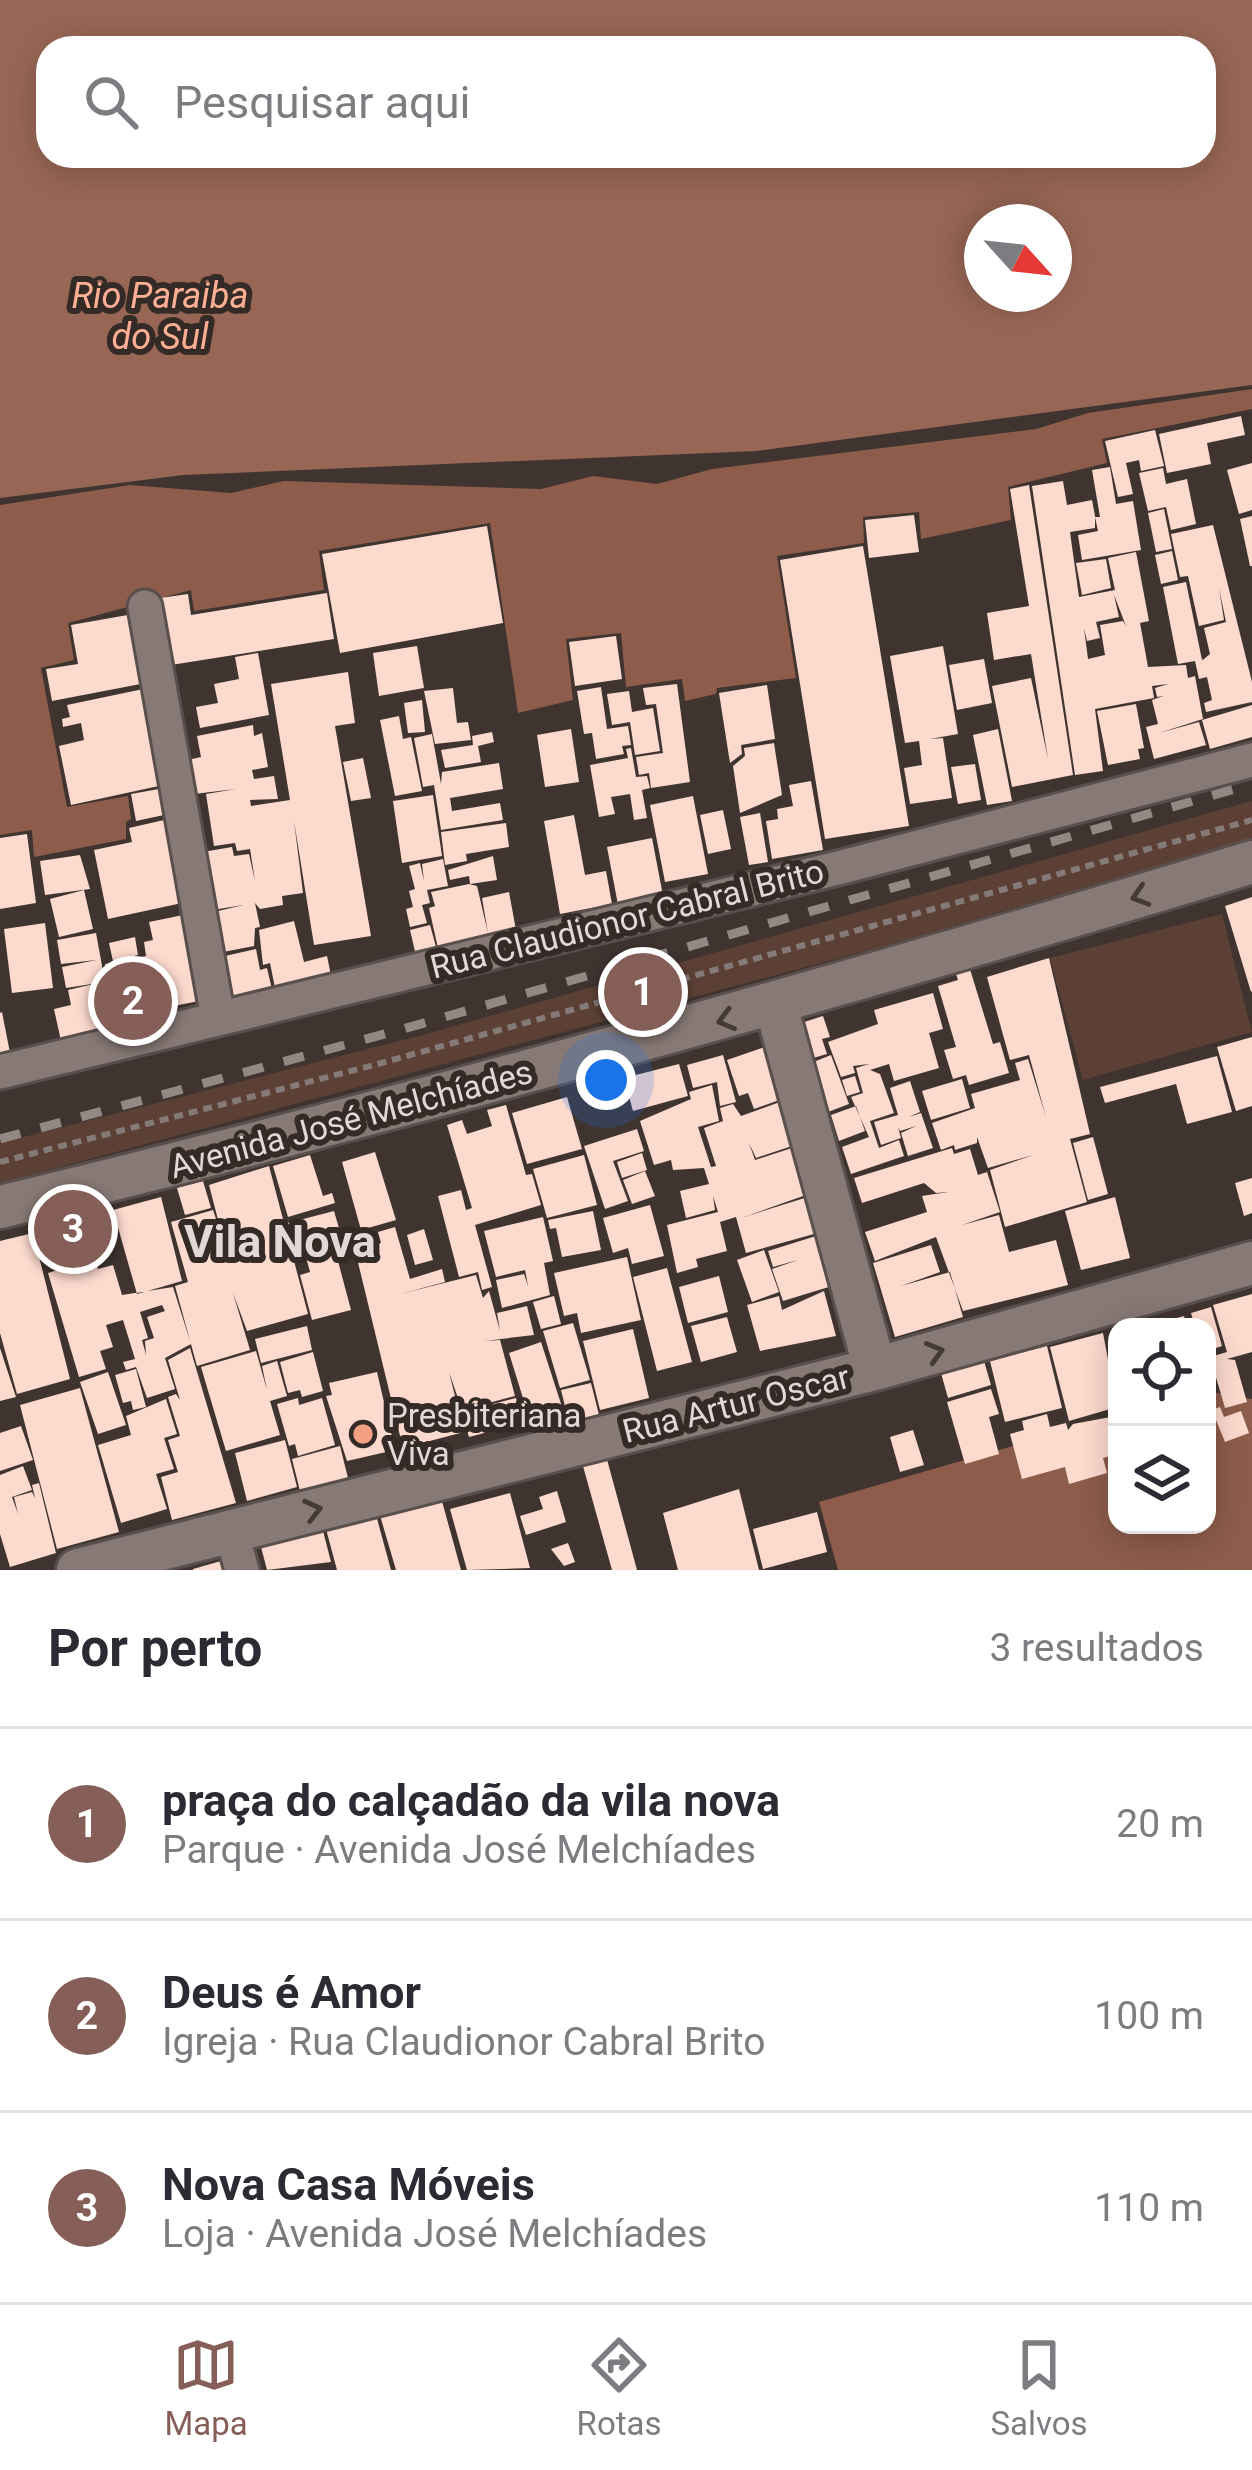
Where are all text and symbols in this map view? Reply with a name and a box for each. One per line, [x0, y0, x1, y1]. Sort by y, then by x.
search box [36, 36, 1216, 168]
icon: search [78, 69, 144, 135]
text: Pesquisar aqui [174, 76, 470, 129]
north arrow [964, 204, 1072, 312]
water label: Rio Paraiba do Sul [72, 275, 248, 358]
street label: Rua Claudionor Cabral Brito [426, 851, 828, 987]
one-way arrow [1130, 882, 1151, 907]
pin: 1 [604, 947, 682, 1037]
pin: 2 [94, 956, 172, 1046]
one-way arrow [716, 1005, 737, 1030]
your location [576, 1050, 636, 1110]
street label: Avenida José Melchíades [165, 1052, 537, 1186]
pin: 3 [34, 1184, 112, 1274]
district label: Vila Nova [184, 1215, 376, 1268]
map controls [1108, 1318, 1216, 1534]
button: locate [1108, 1318, 1216, 1426]
one-way arrow [925, 1342, 945, 1367]
street label: Rua Artur Oscar [618, 1357, 854, 1451]
place label: Presbiteriana Viva [387, 1396, 581, 1473]
marker: Presbiteriana Viva [350, 1421, 376, 1447]
button: layers [1108, 1426, 1216, 1534]
one-way arrow [303, 1499, 323, 1524]
text: Por perto [48, 1619, 262, 1678]
text: 3 resultados [989, 1625, 1204, 1671]
text: praça do calçadão da vila nova [162, 1774, 780, 1827]
text: 1 [76, 1801, 98, 1847]
text: 20 m [1116, 1801, 1204, 1847]
text: Parque · Avenida José Melchíades [162, 1827, 756, 1873]
text: Deus é Amor [162, 1966, 421, 2019]
text: 2 [76, 1993, 98, 2039]
text: 100 m [1094, 1993, 1204, 2039]
text: Igreja · Rua Claudionor Cabral Brito [162, 2019, 765, 2065]
text: Nova Casa Móveis [162, 2158, 535, 2211]
text: 3 [76, 2185, 98, 2231]
text: 110 m [1094, 2185, 1204, 2231]
text: Loja · Avenida José Melchíades [162, 2211, 707, 2257]
tab: Mapa [164, 2332, 248, 2443]
tab: Rotas [577, 2332, 662, 2443]
tab: Salvos [990, 2332, 1088, 2443]

